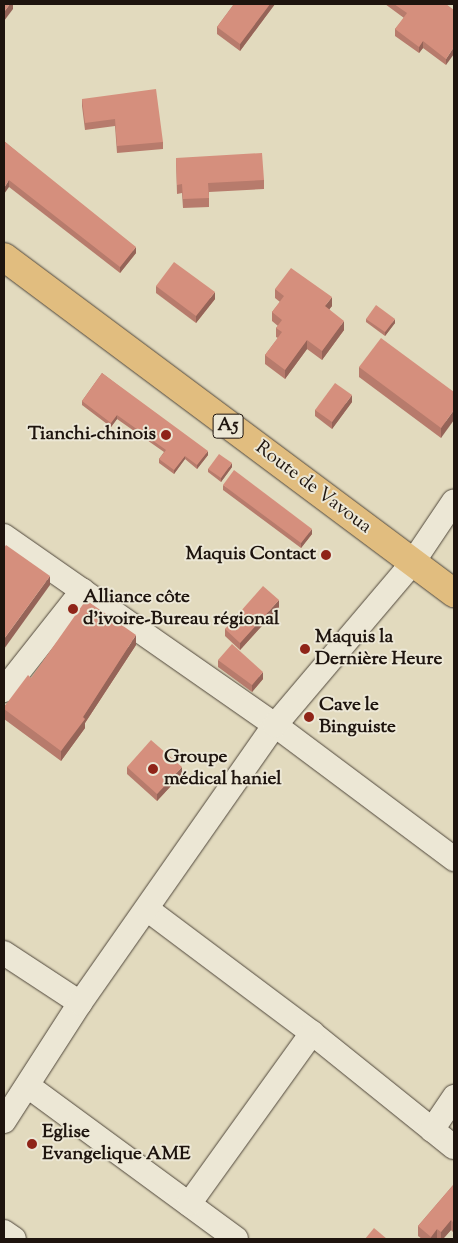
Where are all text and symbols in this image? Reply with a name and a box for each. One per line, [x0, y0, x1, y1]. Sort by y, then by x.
road number: A5 [212, 411, 244, 442]
place label: Tianchi-chinois [28, 424, 156, 446]
marker: Tianchi-chinois [160, 429, 172, 441]
street label: Route de Vavoua [250, 437, 376, 539]
place label: Maquis Contact [186, 544, 316, 566]
marker: Maquis Contact [320, 549, 332, 561]
place label: Alliance côte d'ivoire-Bureau régional [83, 587, 279, 631]
marker: Alliance côte d'ivoire-Bureau régional [67, 603, 79, 615]
place label: Maquis la Dernière Heure [315, 627, 442, 671]
marker: Maquis la Dernière Heure [299, 643, 311, 655]
place label: Cave le Binguiste [319, 695, 396, 739]
marker: Cave le Binguiste [303, 711, 315, 723]
place label: Groupe médical haniel [164, 747, 282, 791]
marker: Groupe médical haniel [146, 762, 160, 776]
place label: Eglise Evangelique AME [42, 1122, 190, 1166]
marker: Eglise Evangelique AME [26, 1138, 38, 1150]

